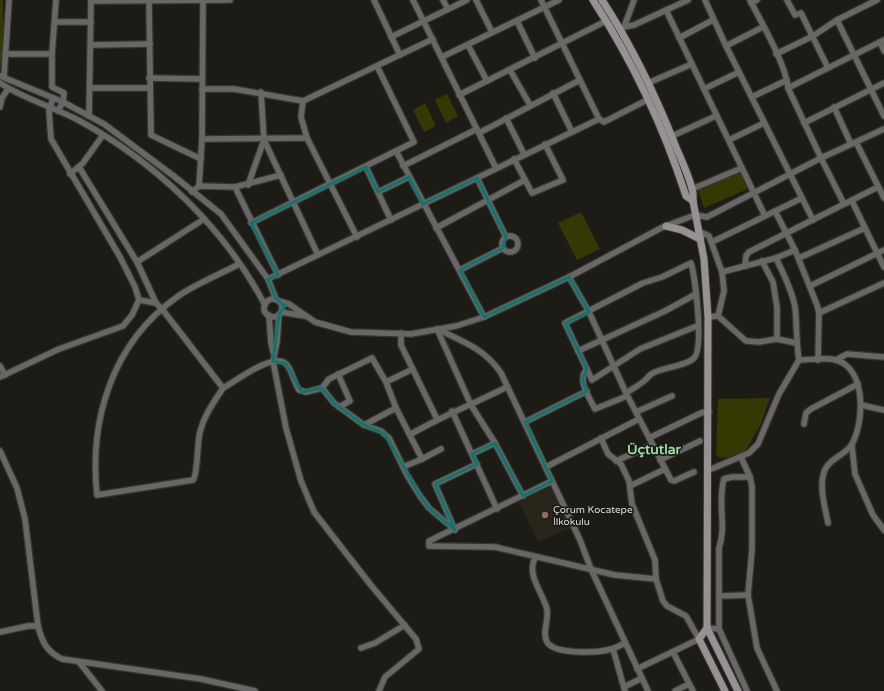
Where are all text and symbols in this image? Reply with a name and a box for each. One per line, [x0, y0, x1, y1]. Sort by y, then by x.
district label: Üçtutlar [627, 441, 682, 458]
place label: Çorum Kocatepe İlkokulu [553, 504, 633, 528]
marker: Çorum Kocatepe İlkokulu [540, 510, 550, 520]

